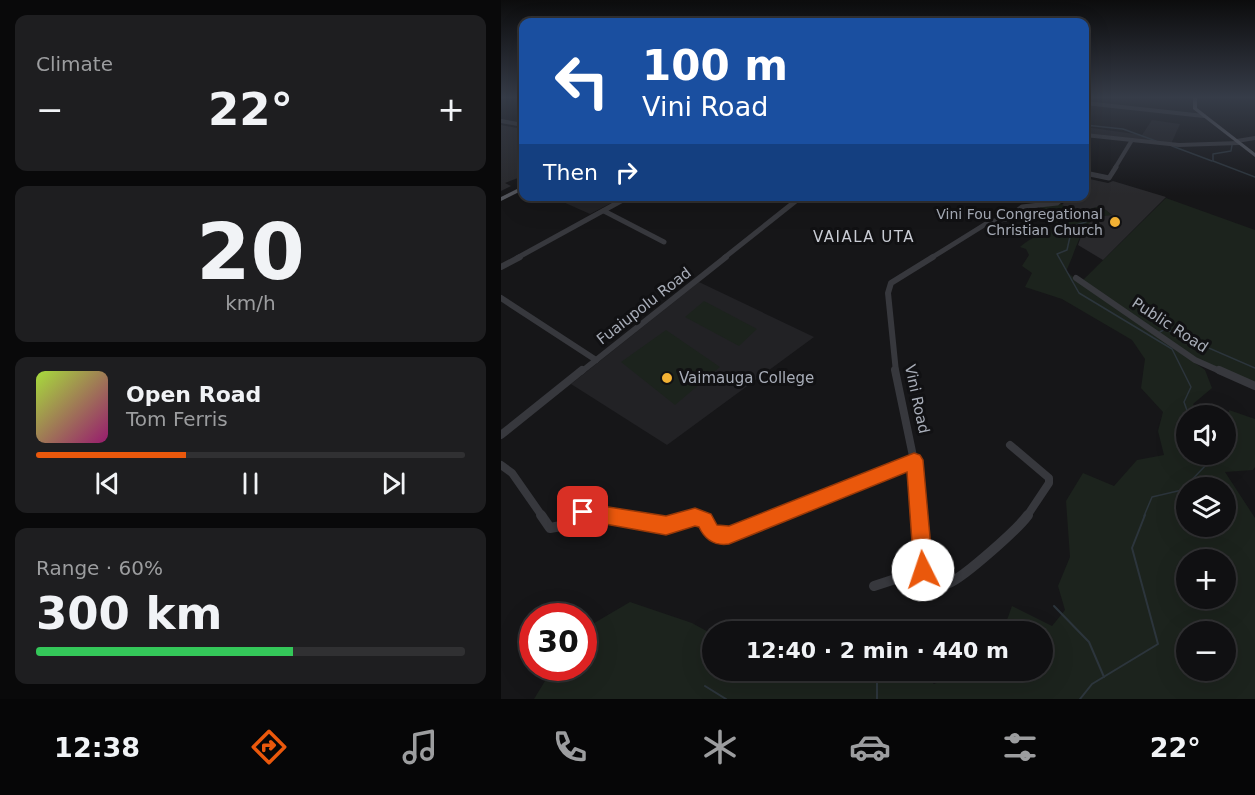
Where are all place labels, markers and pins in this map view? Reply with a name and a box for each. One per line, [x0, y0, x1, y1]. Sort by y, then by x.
place label: Vini Fou Congregational Christian Church [936, 206, 1103, 238]
marker: Vini Fou Congregational Christian Church [1108, 215, 1122, 229]
place label: Vaimauga College [679, 369, 814, 387]
marker: Vaimauga College [660, 371, 674, 385]
pin [557, 486, 608, 537]

